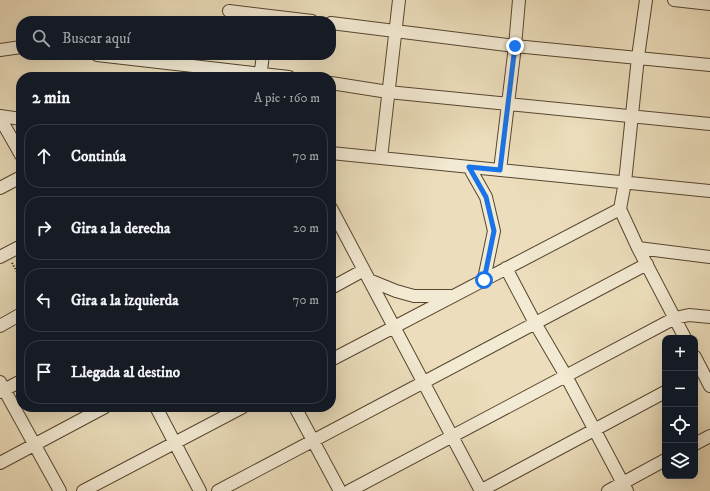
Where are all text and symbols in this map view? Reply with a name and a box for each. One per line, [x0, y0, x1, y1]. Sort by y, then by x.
search box [16, 16, 336, 60]
icon: search [30, 27, 52, 49]
text: Buscar aquí [62, 29, 130, 48]
route end [506, 37, 524, 55]
text: 2 min [32, 87, 70, 109]
text: A pie · 160 m [254, 90, 320, 106]
icon: ahead [33, 145, 55, 167]
text: Continúa [71, 147, 126, 166]
text: 70 m [293, 148, 319, 164]
icon: right [33, 217, 55, 239]
text: Gira a la derecha [71, 219, 170, 238]
text: 20 m [293, 220, 319, 236]
route start [475, 271, 493, 289]
icon: left [33, 289, 55, 311]
text: Gira a la izquierda [71, 291, 179, 310]
text: 70 m [293, 292, 319, 308]
map controls [662, 335, 698, 479]
button: + [662, 335, 698, 371]
icon: arrive [33, 361, 55, 383]
text: Llegada al destino [71, 363, 180, 382]
button: − [662, 371, 698, 407]
button: locate [662, 407, 698, 443]
button: layers [662, 443, 698, 479]

